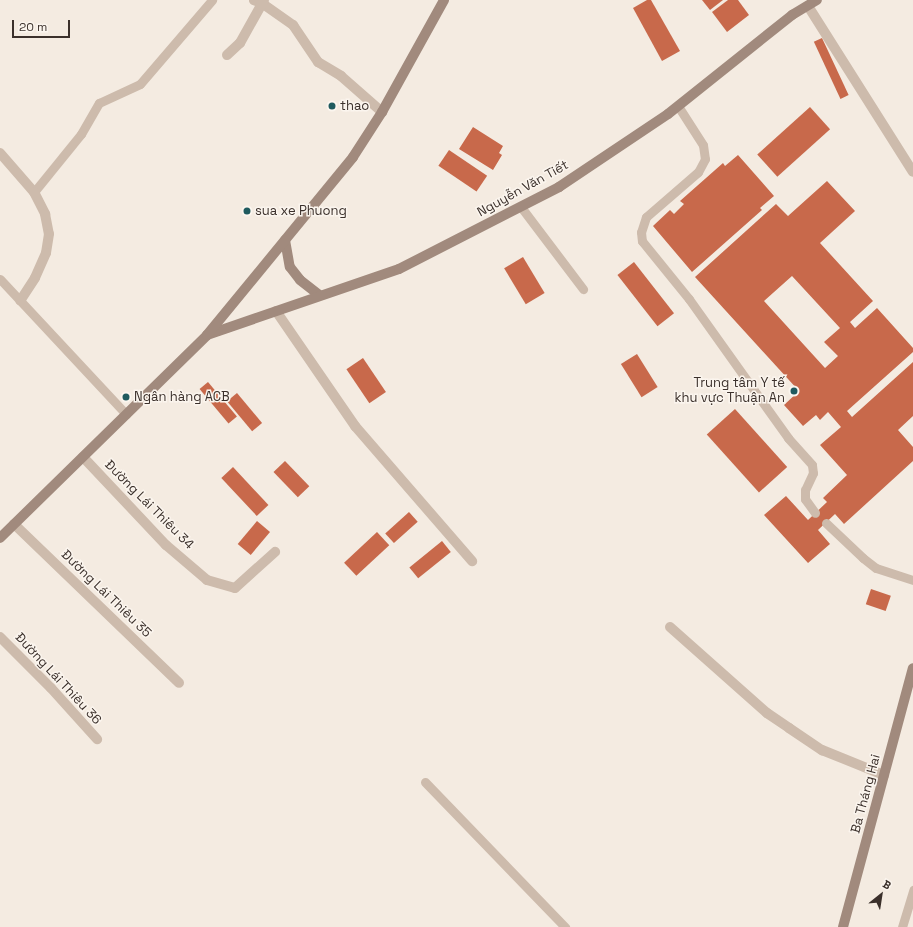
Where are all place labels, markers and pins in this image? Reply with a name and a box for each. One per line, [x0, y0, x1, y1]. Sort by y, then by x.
place label: thao [340, 98, 369, 114]
marker: thao [327, 101, 337, 111]
place label: sua xe Phuong [255, 203, 347, 219]
marker: sua xe Phuong [242, 206, 252, 216]
place label: Trung tâm Y tế khu vực Thuận An [674, 376, 785, 407]
marker: Trung tâm Y tế khu vực Thuận An [788, 385, 800, 397]
place label: Ngân hàng ACB [134, 389, 230, 405]
marker: Ngân hàng ACB [121, 392, 131, 402]

